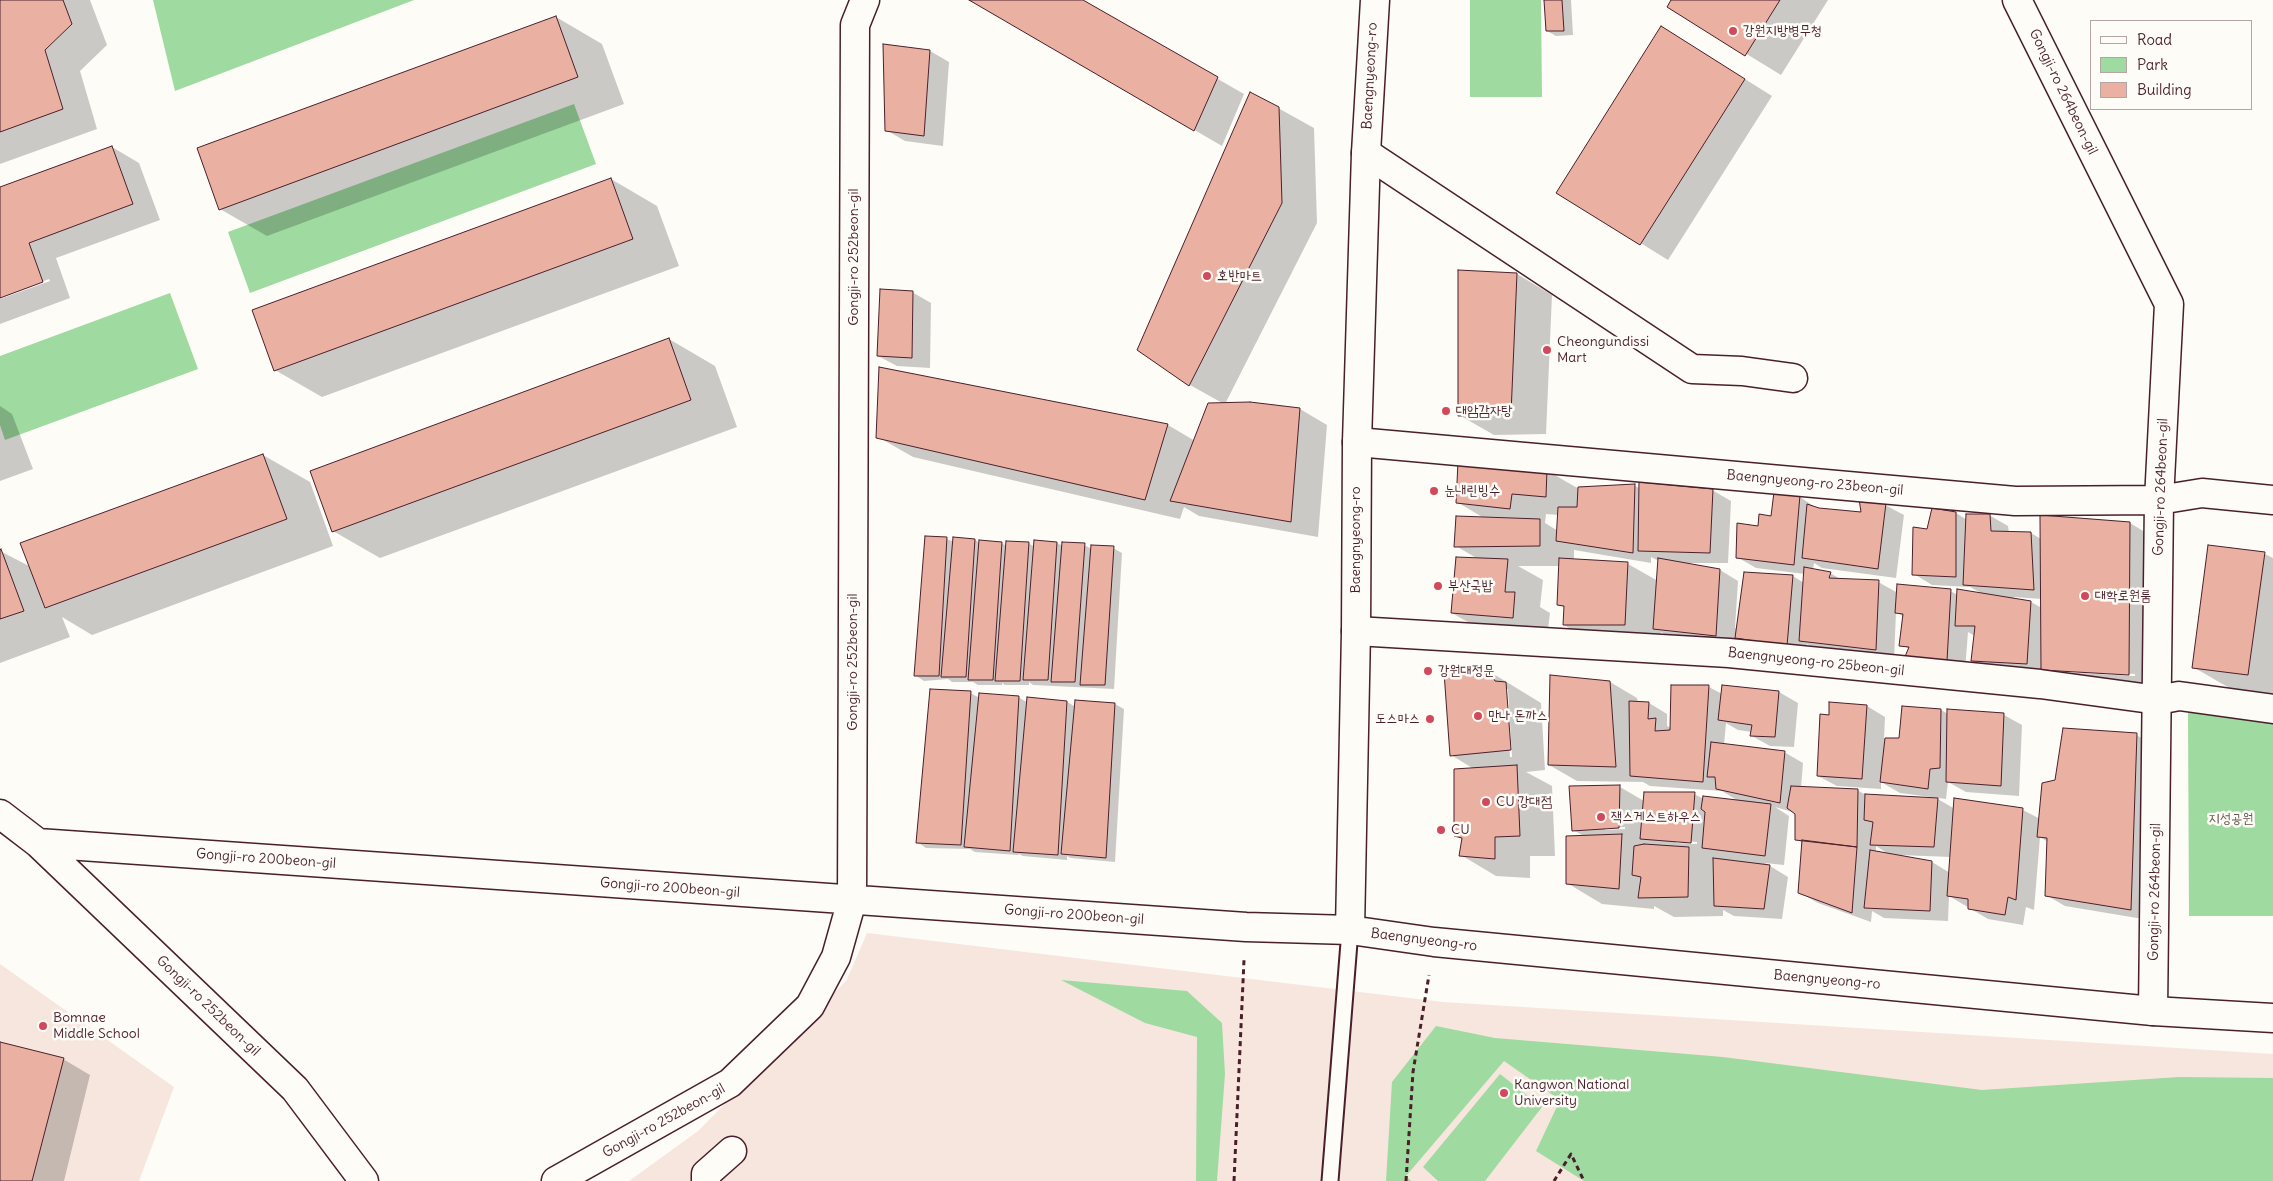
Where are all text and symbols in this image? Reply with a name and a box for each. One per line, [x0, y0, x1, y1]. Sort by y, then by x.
legend [2090, 20, 2253, 110]
street label: Baengnyeong-ro [1359, 22, 1381, 130]
place label: 강원지방병무청 [1743, 23, 1822, 39]
marker: 강원지방병무청 [1727, 25, 1739, 37]
street label: Gongji-ro 264beon-gil [2025, 26, 2101, 158]
text: Road [2137, 30, 2172, 49]
text: Park [2137, 55, 2168, 74]
text: Building [2137, 80, 2192, 99]
street label: Gongji-ro 252beon-gil [846, 188, 862, 326]
place label: 호반마트 [1217, 268, 1262, 284]
marker: 호반마트 [1201, 270, 1213, 282]
place label: Cheongundissi Mart [1557, 334, 1649, 367]
marker: Cheongundissi Mart [1541, 344, 1553, 356]
place label: 대암감자탕 [1456, 403, 1512, 419]
marker: 대암감자탕 [1440, 405, 1452, 417]
street label: Gongji-ro 264beon-gil [2150, 418, 2172, 556]
street label: Baengnyeong-ro 23beon-gil [1726, 467, 1904, 499]
place label: 눈내린빙수 [1444, 483, 1500, 499]
marker: 눈내린빙수 [1428, 485, 1440, 497]
street label: Baengnyeong-ro [1348, 486, 1364, 594]
place label: 부산국밥 [1448, 578, 1493, 594]
marker: 부산국밥 [1432, 580, 1444, 592]
place label: 대학로원룸 [2095, 588, 2151, 604]
marker: 대학로원룸 [2079, 590, 2091, 602]
street label: Gongji-ro 252beon-gil [845, 593, 861, 731]
street label: Baengnyeong-ro 25beon-gil [1727, 644, 1905, 680]
place label: 강원대정문 [1438, 663, 1494, 679]
marker: 강원대정문 [1422, 665, 1434, 677]
place label: 만나 돈까스 [1488, 708, 1548, 724]
marker: 만나 돈까스 [1472, 710, 1484, 722]
place label: 도스마스 [1375, 711, 1420, 727]
marker: 도스마스 [1424, 713, 1436, 725]
place label: CU 강대점 [1496, 794, 1552, 810]
marker: CU 강대점 [1480, 796, 1492, 808]
place label: 잭스게스트하우스 [1611, 809, 1701, 825]
marker: 잭스게스트하우스 [1595, 811, 1607, 823]
park label: 지성공원 [2208, 811, 2254, 827]
place label: CU [1451, 822, 1470, 838]
street label: Gongji-ro 264beon-gil [2145, 823, 2165, 961]
marker: CU [1435, 824, 1447, 836]
street label: Gongji-ro 200beon-gil [196, 846, 336, 872]
street label: Gongji-ro 200beon-gil [600, 875, 740, 901]
street label: Gongji-ro 200beon-gil [1004, 902, 1144, 928]
street label: Baengnyeong-ro [1370, 925, 1478, 955]
street label: Gongji-ro 252beon-gil [153, 952, 263, 1060]
street label: Baengnyeong-ro [1773, 967, 1881, 993]
place label: Bomnae Middle School [53, 1010, 140, 1042]
marker: Bomnae Middle School [37, 1020, 49, 1032]
place label: Kangwon National University [1514, 1077, 1629, 1110]
street label: Gongji-ro 252beon-gil [600, 1080, 728, 1162]
marker: Kangwon National University [1498, 1087, 1510, 1099]

